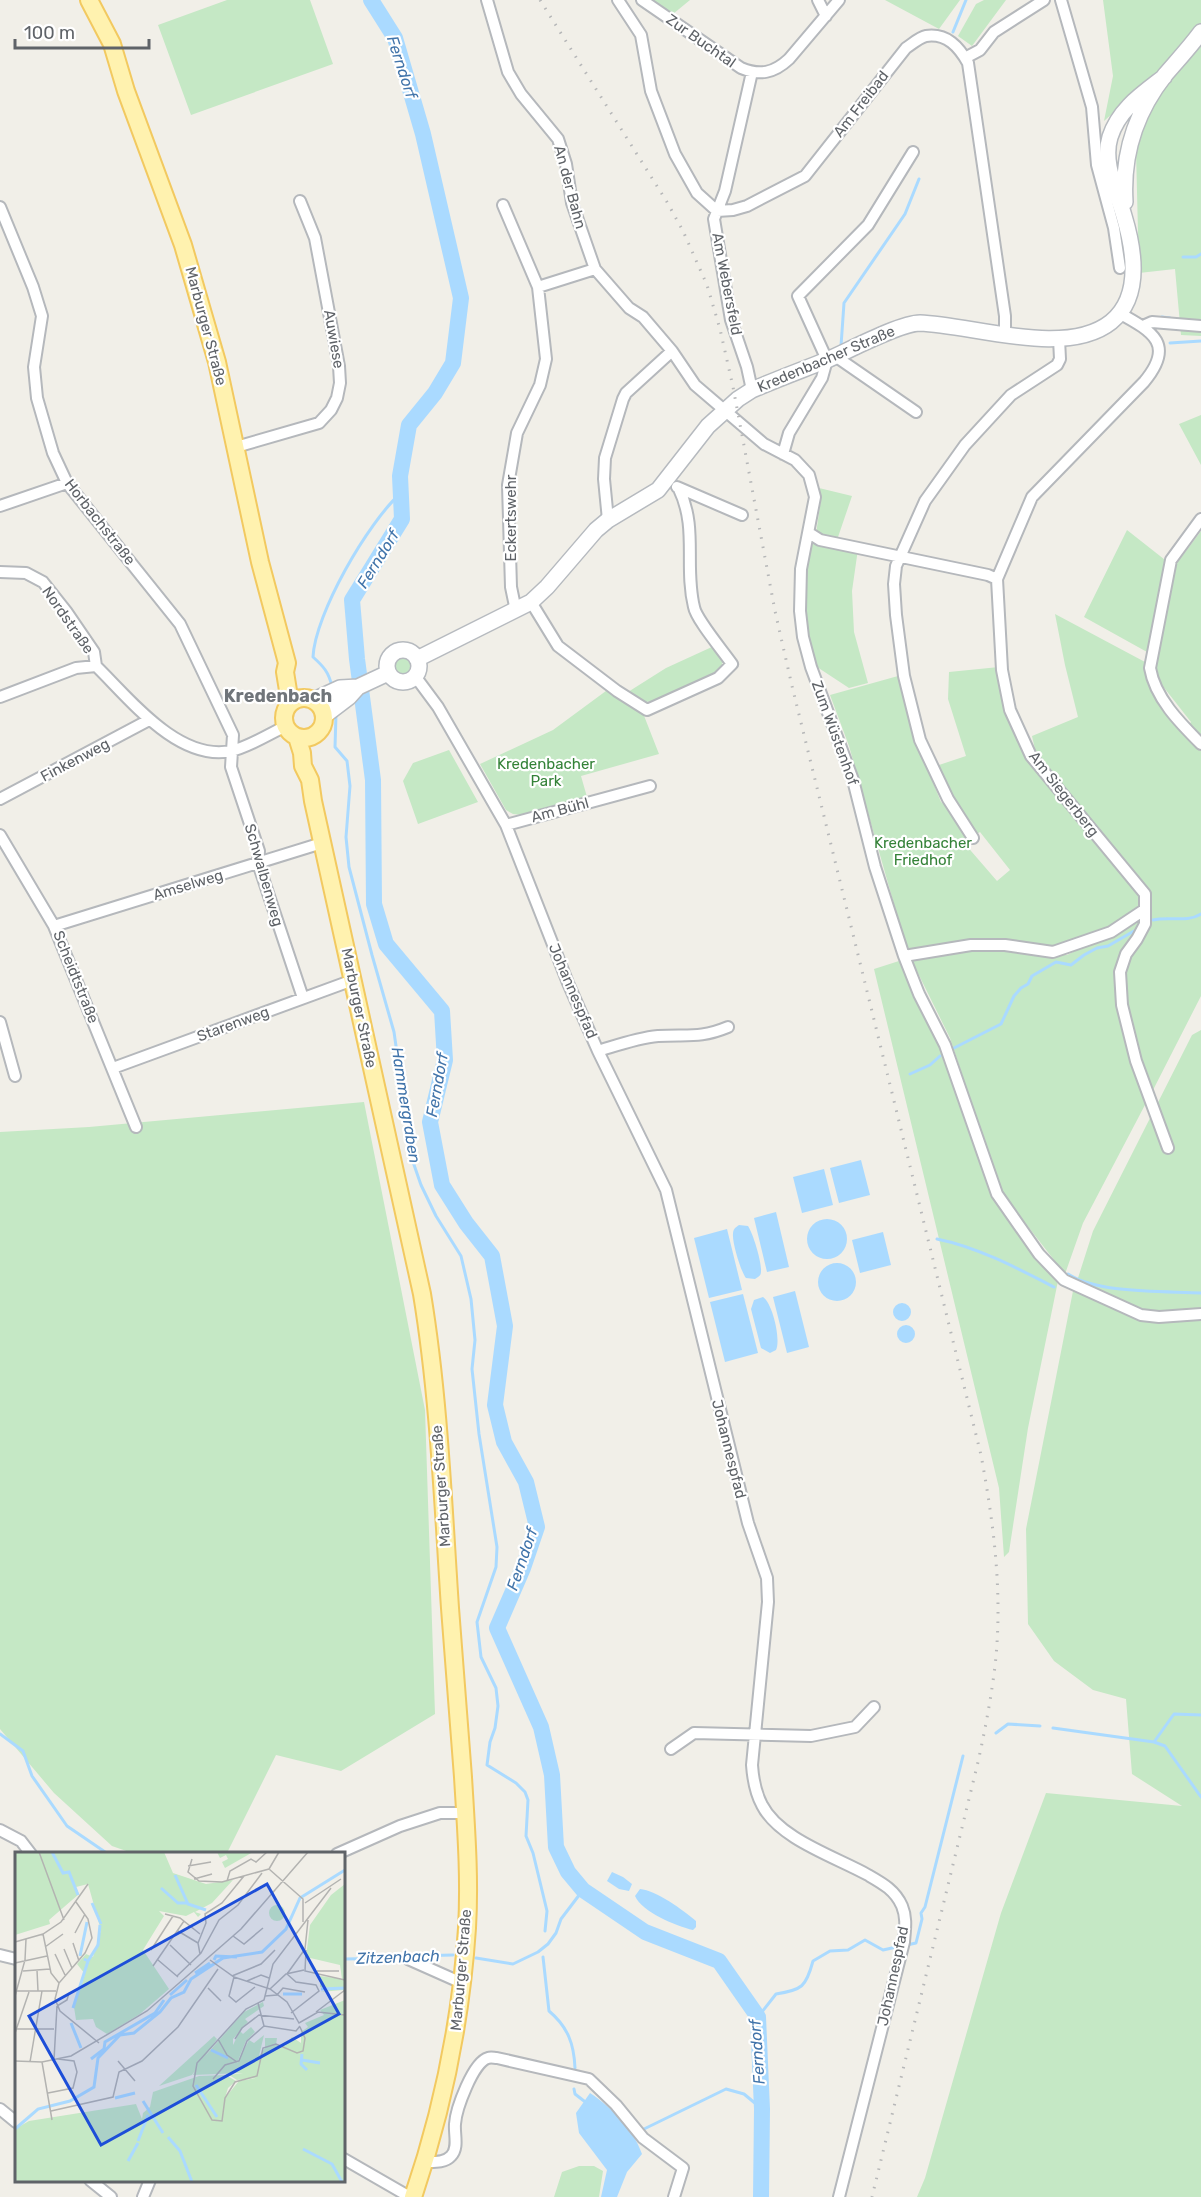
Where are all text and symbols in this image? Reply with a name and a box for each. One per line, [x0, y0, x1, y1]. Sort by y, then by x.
street label: Zur Buchtal [663, 10, 739, 72]
scale bar [15, 12, 148, 50]
text: 100 m [24, 22, 75, 44]
water label: Ferndorf [383, 33, 422, 103]
street label: Am Freibad [829, 67, 893, 141]
street label: An der Bahn [550, 143, 590, 231]
street label: Am Webersfeld [708, 231, 746, 337]
street label: Marburger Straße [182, 265, 230, 387]
street label: Auwiese [320, 308, 348, 370]
street label: Kredenbacher Straße [754, 322, 898, 396]
street label: Eckertswehr [502, 474, 520, 562]
street label: Horbachstraße [61, 475, 139, 569]
water label: Ferndorf [353, 525, 404, 592]
street label: Nordstraße [38, 583, 98, 657]
street label: Zum Wüstenhof [808, 678, 862, 788]
district label: Kredenbach [224, 685, 332, 707]
street label: Finkenweg [37, 734, 113, 786]
street label: Am Siegerberg [1025, 748, 1103, 840]
park label: Kredenbacher Park [497, 755, 595, 790]
street label: Am Bühl [529, 794, 591, 826]
street label: Schwalbenweg [241, 822, 287, 928]
park label: Kredenbacher Friedhof [874, 834, 972, 869]
street label: Amselweg [151, 866, 225, 904]
street label: Scheidtstraße [49, 928, 103, 1026]
street label: Johannespfad [545, 941, 601, 1041]
street label: Marburger Straße [338, 946, 380, 1070]
street label: Starenweg [194, 1003, 272, 1045]
water label: Hammergraben [387, 1046, 425, 1164]
water label: Ferndorf [422, 1050, 452, 1119]
street label: Johannespfad [708, 1398, 750, 1500]
street label: Marburger Straße [428, 1424, 454, 1548]
water label: Ferndorf [502, 1523, 542, 1593]
inset map [15, 1852, 345, 2182]
street label: Marburger Straße [447, 1908, 475, 2032]
street label: Johannespfad [874, 1924, 912, 2028]
water label: Zitzenbach [355, 1946, 440, 1968]
water label: Ferndorf [745, 2017, 769, 2085]

